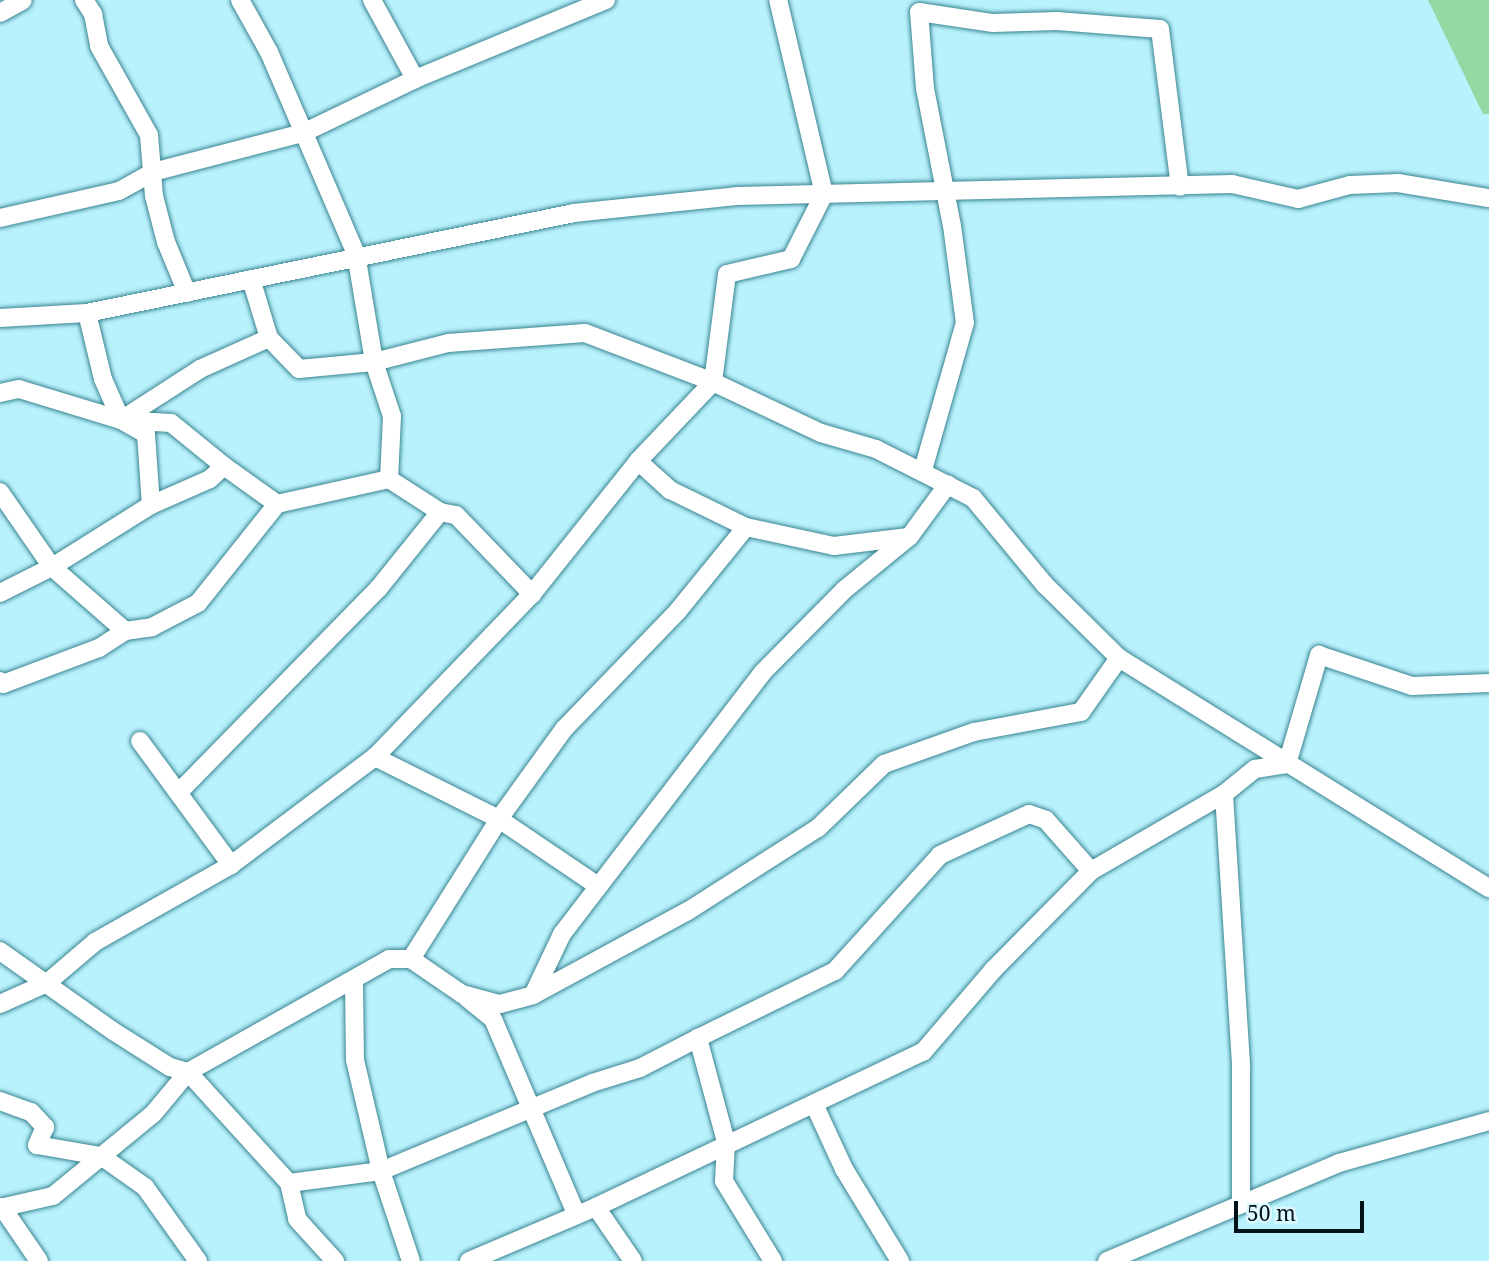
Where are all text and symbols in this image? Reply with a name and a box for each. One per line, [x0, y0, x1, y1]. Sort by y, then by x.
scale bar [1237, 1188, 1366, 1232]
text: 50 m [1247, 1199, 1296, 1227]

